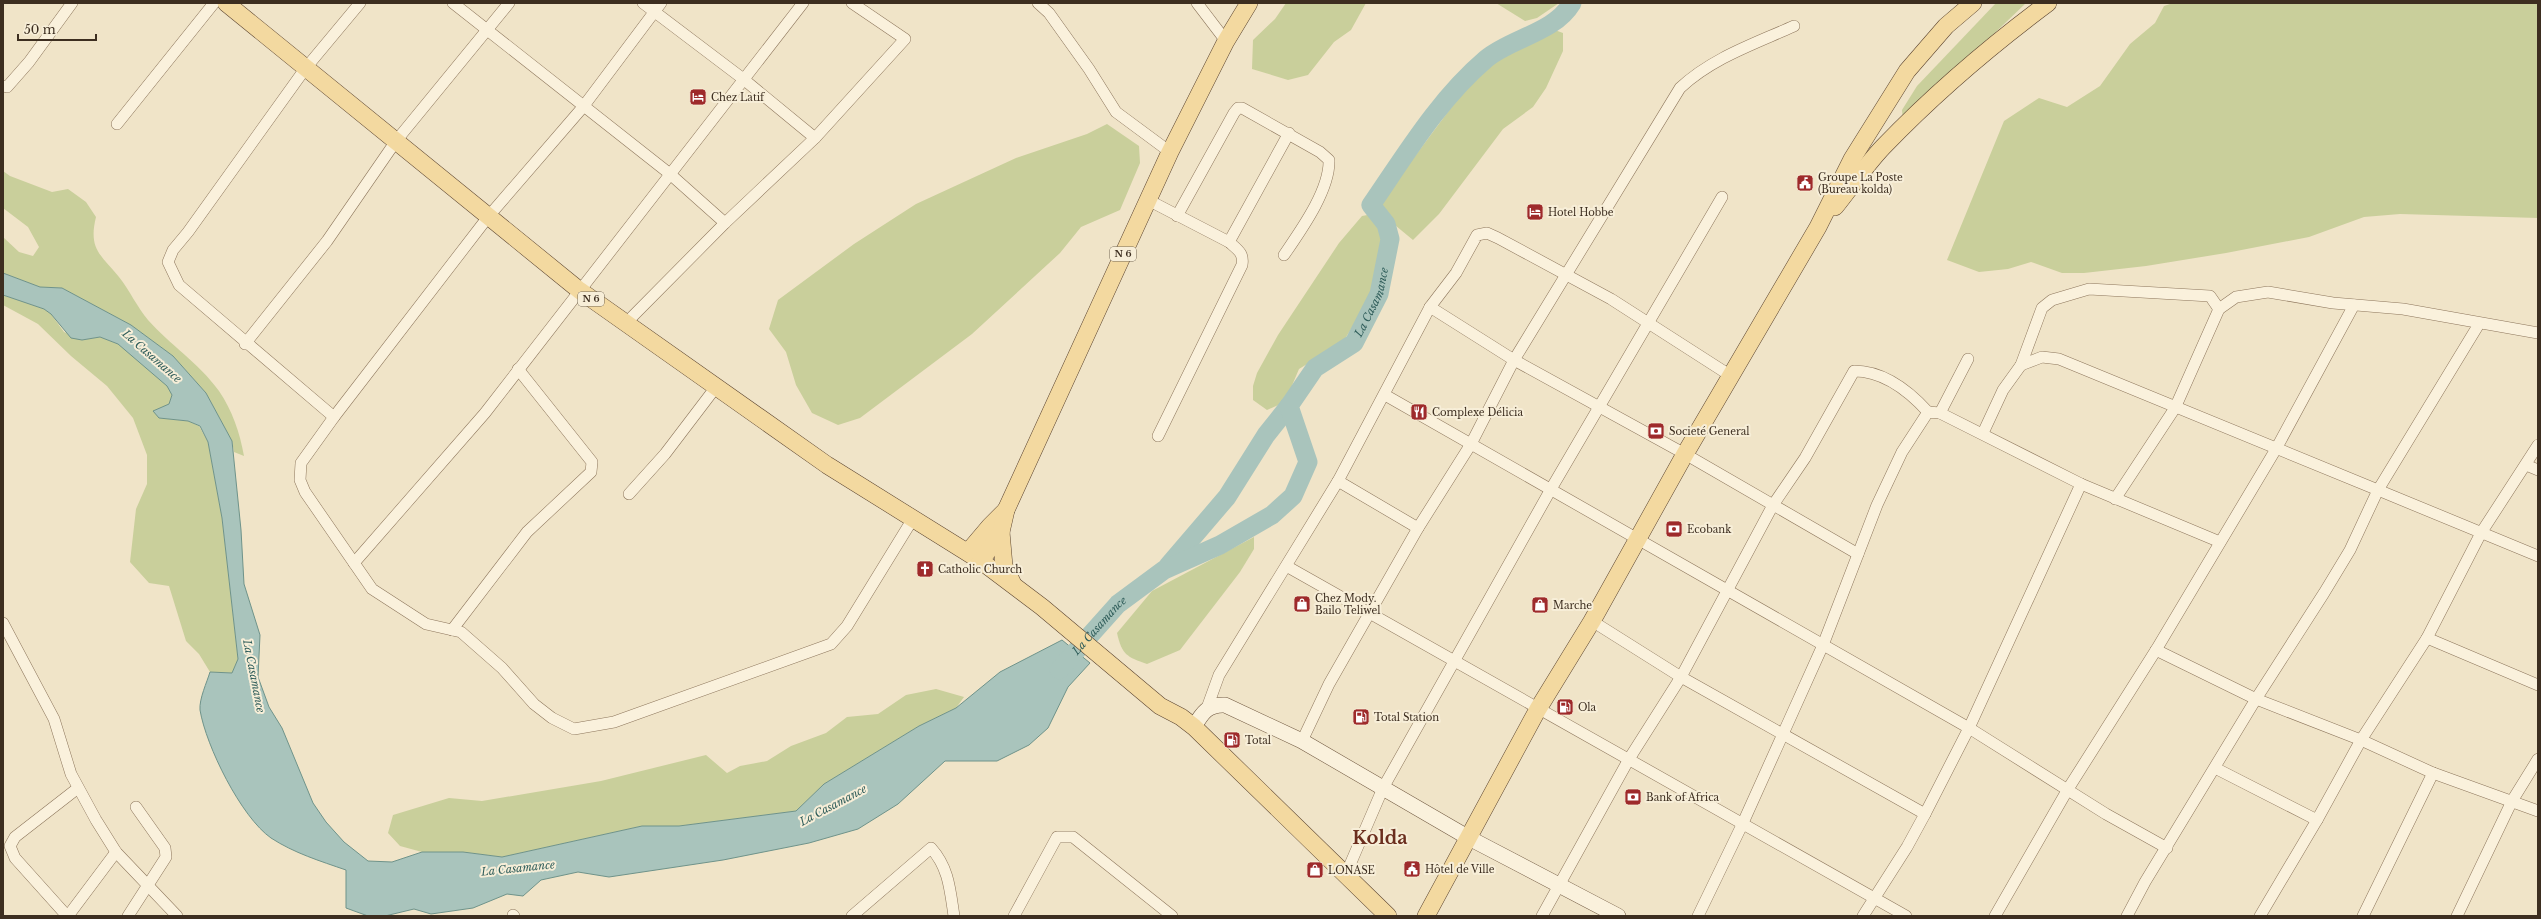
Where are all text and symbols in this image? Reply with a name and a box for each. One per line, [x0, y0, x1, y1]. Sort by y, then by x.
scale bar [18, 16, 96, 42]
text: 50 m [24, 22, 56, 37]
hotel icon: Chez Latif [688, 87, 708, 107]
place label: Chez Latif [711, 91, 766, 104]
place label: Groupe La Poste (Bureau kolda) [1818, 171, 1903, 196]
public building icon: Groupe La Poste (Bureau kolda) [1795, 173, 1815, 193]
hotel icon: Hotel Hobbe [1525, 202, 1545, 222]
place label: Hotel Hobbe [1548, 206, 1614, 219]
road number: N 6 [1110, 247, 1136, 261]
water label: La Casamance [1351, 266, 1391, 340]
road number: N 6 [578, 292, 604, 306]
water label: La Casamance [119, 326, 185, 386]
restaurant icon: Complexe Délicia [1409, 402, 1429, 422]
place label: Complexe Délicia [1432, 406, 1523, 419]
bank icon: Societé General [1646, 421, 1666, 441]
place label: Societé General [1669, 425, 1749, 438]
bank icon: Ecobank [1664, 519, 1684, 539]
place label: Ecobank [1687, 523, 1732, 536]
church icon: Catholic Church [915, 559, 935, 579]
place label: Catholic Church [938, 563, 1022, 576]
place label: Chez Mody. Bailo Teliwel [1315, 592, 1381, 617]
water label: La Casamance [1068, 593, 1129, 658]
shop icon: Chez Mody. Bailo Teliwel [1292, 594, 1312, 614]
shop icon: Marche [1530, 595, 1550, 615]
place label: Marche [1553, 599, 1592, 612]
water label: La Casamance [240, 637, 268, 714]
fuel station icon: Ola [1555, 697, 1575, 717]
place label: Ola [1578, 701, 1597, 714]
fuel station icon: Total Station [1351, 707, 1371, 727]
place label: Total Station [1374, 711, 1439, 724]
fuel station icon: Total [1222, 730, 1242, 750]
place label: Total [1245, 734, 1271, 747]
water label: La Casamance [796, 781, 869, 829]
bank icon: Bank of Africa [1623, 787, 1643, 807]
place label: Bank of Africa [1646, 791, 1720, 804]
district label: Kolda [1352, 827, 1408, 849]
water label: La Casamance [479, 857, 556, 879]
public building icon: Hôtel de Ville [1402, 859, 1422, 879]
shop icon: LONASE [1305, 860, 1325, 880]
place label: Hôtel de Ville [1425, 863, 1495, 876]
place label: LONASE [1328, 864, 1375, 877]

